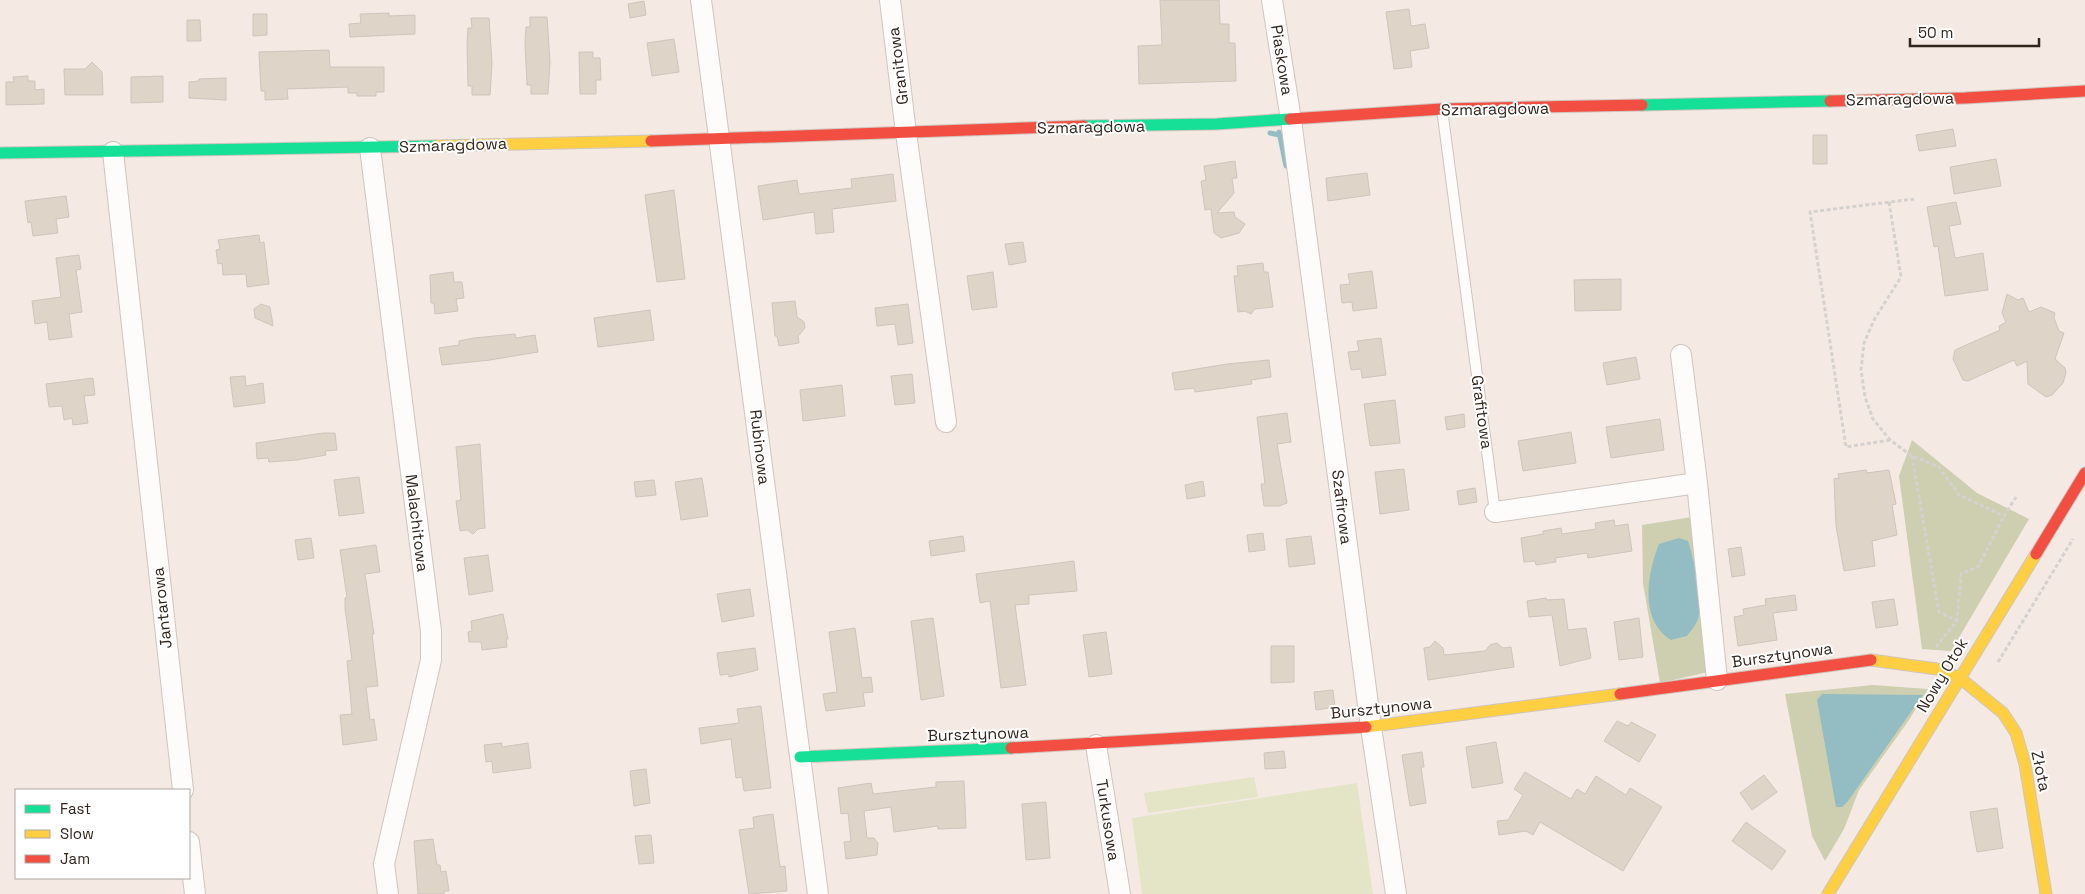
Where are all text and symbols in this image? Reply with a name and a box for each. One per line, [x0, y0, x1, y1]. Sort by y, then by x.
scale bar [1910, 15, 2039, 47]
street label: Piaskowa [1266, 23, 1298, 97]
text: 50 m [1918, 23, 1953, 42]
street label: Granitowa [883, 26, 913, 106]
street label: Szmaragdowa [1846, 88, 1954, 110]
street label: Szmaragdowa [1441, 98, 1549, 120]
street label: Szmaragdowa [1037, 116, 1145, 138]
street label: Szmaragdowa [399, 133, 507, 157]
street label: Grafitowa [1466, 374, 1498, 450]
street label: Rubinowa [745, 408, 775, 486]
street label: Szafirowa [1327, 469, 1357, 545]
street label: Malachitowa [401, 473, 433, 573]
street label: Jantarowa [147, 566, 177, 650]
street label: Nowy Otok [1912, 634, 1973, 716]
street label: Bursztynowa [1730, 638, 1834, 672]
street label: Bursztynowa [1329, 692, 1433, 724]
street label: Bursztynowa [927, 722, 1029, 746]
street label: Złota [2026, 749, 2056, 793]
street label: Turkusowa [1091, 778, 1125, 862]
legend [15, 789, 190, 879]
text: Fast [60, 799, 91, 818]
text: Slow [60, 824, 94, 843]
text: Jam [60, 849, 90, 868]

